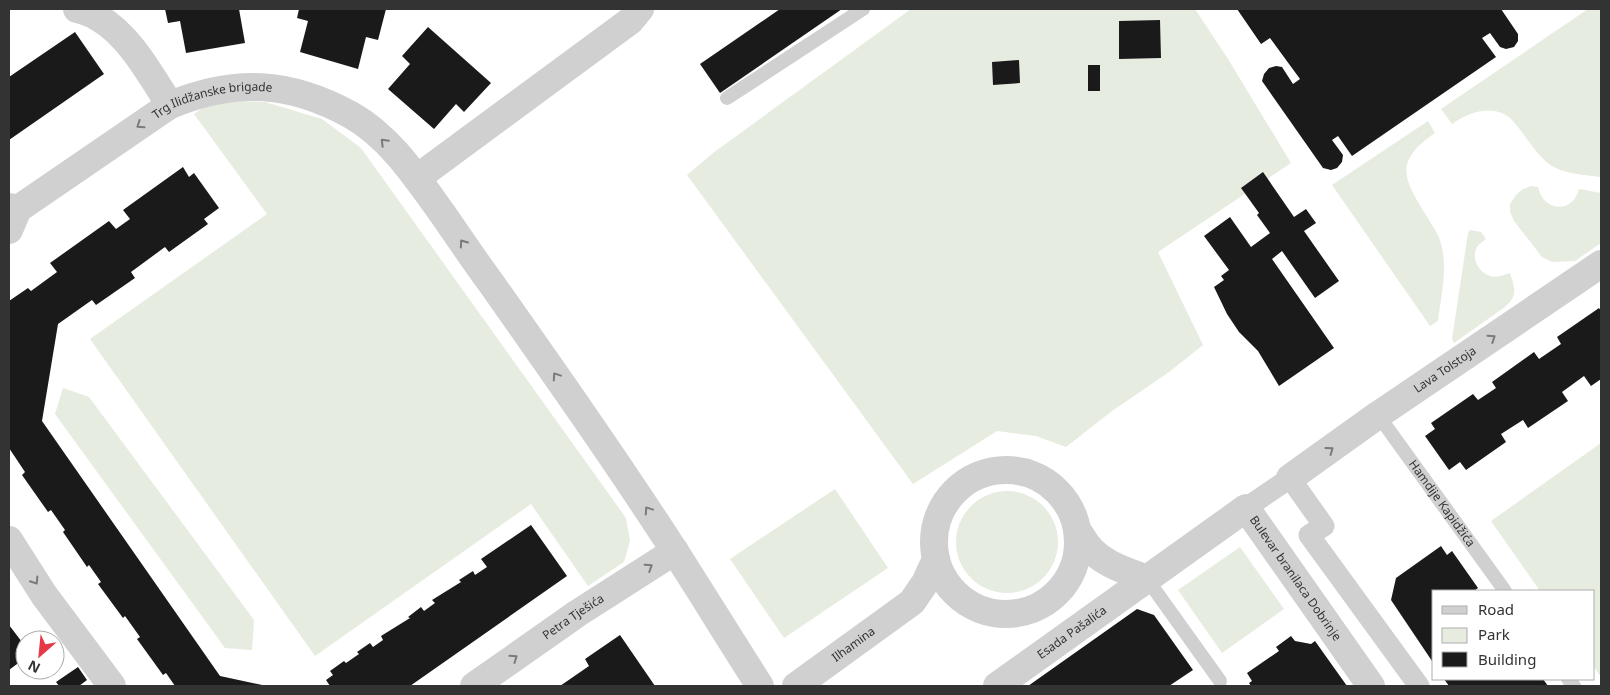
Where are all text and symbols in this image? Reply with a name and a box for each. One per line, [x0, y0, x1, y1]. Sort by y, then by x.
street label: Trg Ilidžanske brigade [149, 78, 274, 123]
one-way arrow [136, 119, 145, 129]
one-way arrow [381, 138, 390, 147]
one-way arrow [460, 239, 469, 249]
one-way arrow [1486, 335, 1496, 344]
street label: Lava Tolstoja [1410, 342, 1479, 397]
one-way arrow [553, 372, 562, 382]
one-way arrow [1324, 447, 1334, 456]
street label: Hamdije Kapidžića [1405, 456, 1479, 550]
one-way arrow [645, 506, 654, 516]
street label: Bulevar branilaca Dobrinje [1246, 512, 1346, 644]
one-way arrow [643, 564, 653, 573]
one-way arrow [29, 576, 39, 585]
street label: Petra Tješića [539, 590, 607, 643]
legend [1432, 590, 1595, 680]
text: Road [1478, 599, 1514, 619]
street label: Esada Pašalića [1033, 601, 1110, 663]
street label: Ilhamina [828, 622, 878, 665]
text: Park [1478, 624, 1510, 644]
north arrow [15, 630, 65, 680]
text: Building [1478, 649, 1536, 669]
one-way arrow [508, 655, 518, 664]
text: N [24, 656, 43, 678]

